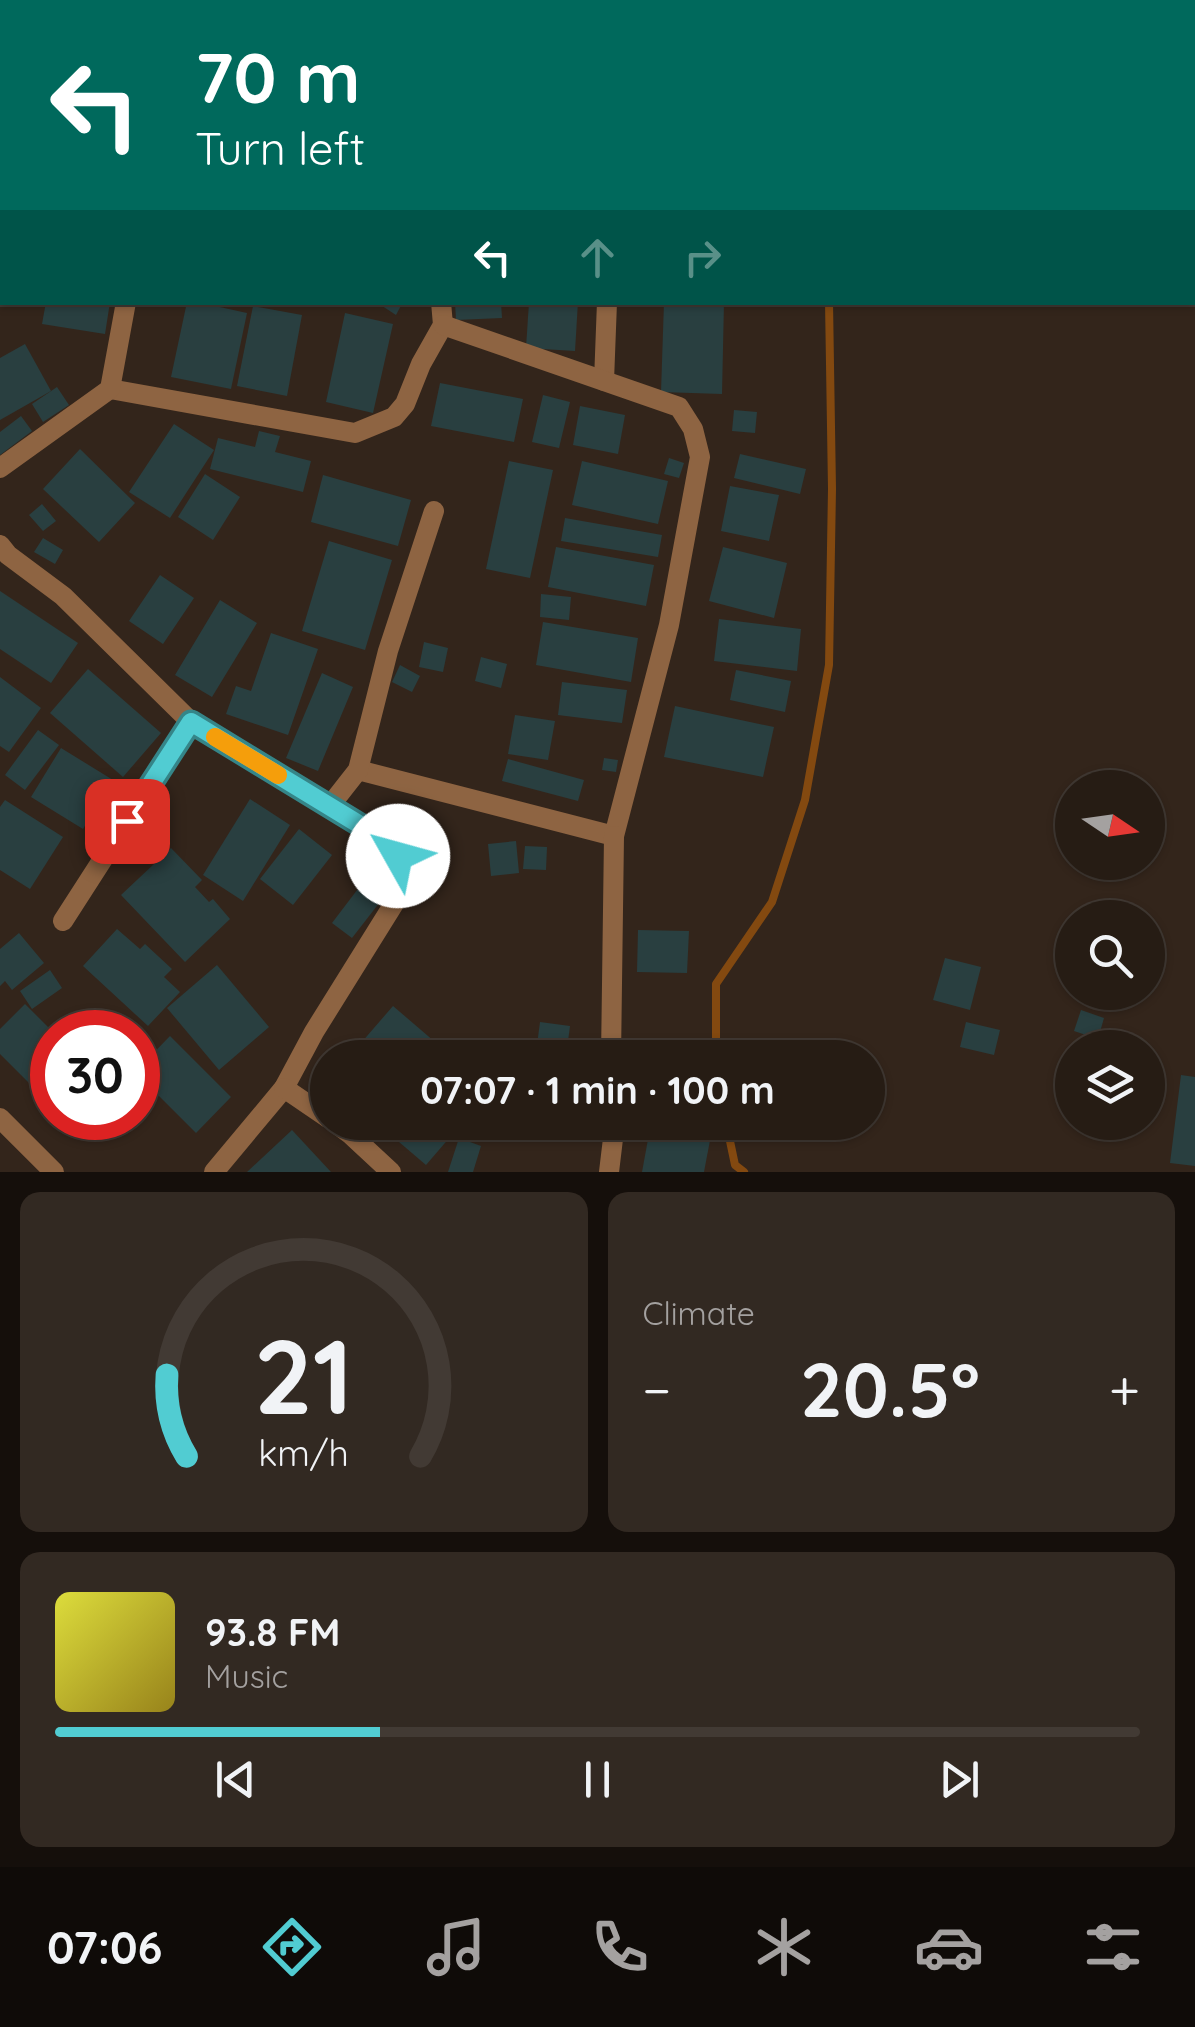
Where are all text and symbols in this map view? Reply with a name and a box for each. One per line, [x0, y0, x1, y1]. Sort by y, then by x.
text: 70 m [195, 33, 361, 121]
icon: left [30, 40, 160, 170]
text: Turn left [195, 120, 365, 176]
icon: left [465, 230, 520, 285]
icon: ahead [570, 230, 625, 285]
icon: right [675, 230, 730, 285]
north arrow [1055, 770, 1165, 880]
map controls [1055, 770, 1165, 1140]
pin [85, 779, 170, 864]
icon: arrive [100, 794, 155, 849]
position arrow [346, 804, 450, 908]
button: search [1055, 900, 1165, 1010]
speed limit sign: 30 [30, 1010, 160, 1140]
button: layers [1055, 1030, 1165, 1140]
text: 07:07 · 1 min · 100 m [420, 1066, 775, 1114]
text: Climate [643, 1293, 755, 1333]
text: 21 [254, 1310, 354, 1440]
text: 20.5° [800, 1342, 980, 1436]
text: − [643, 1355, 671, 1424]
text: + [1109, 1355, 1140, 1424]
text: km/h [258, 1430, 349, 1475]
text: 93.8 FM [205, 1608, 340, 1656]
text: Music [205, 1656, 288, 1696]
icon: previous [208, 1752, 263, 1807]
icon: pause [570, 1752, 625, 1807]
icon: next [932, 1752, 987, 1807]
icon: directions [257, 1912, 327, 1982]
icon: music [421, 1912, 491, 1982]
icon: phone [585, 1912, 655, 1982]
icon: climate [749, 1912, 819, 1982]
icon: car [914, 1912, 984, 1982]
icon: filters [1078, 1912, 1148, 1982]
text: 07:06 [47, 1919, 162, 1975]

